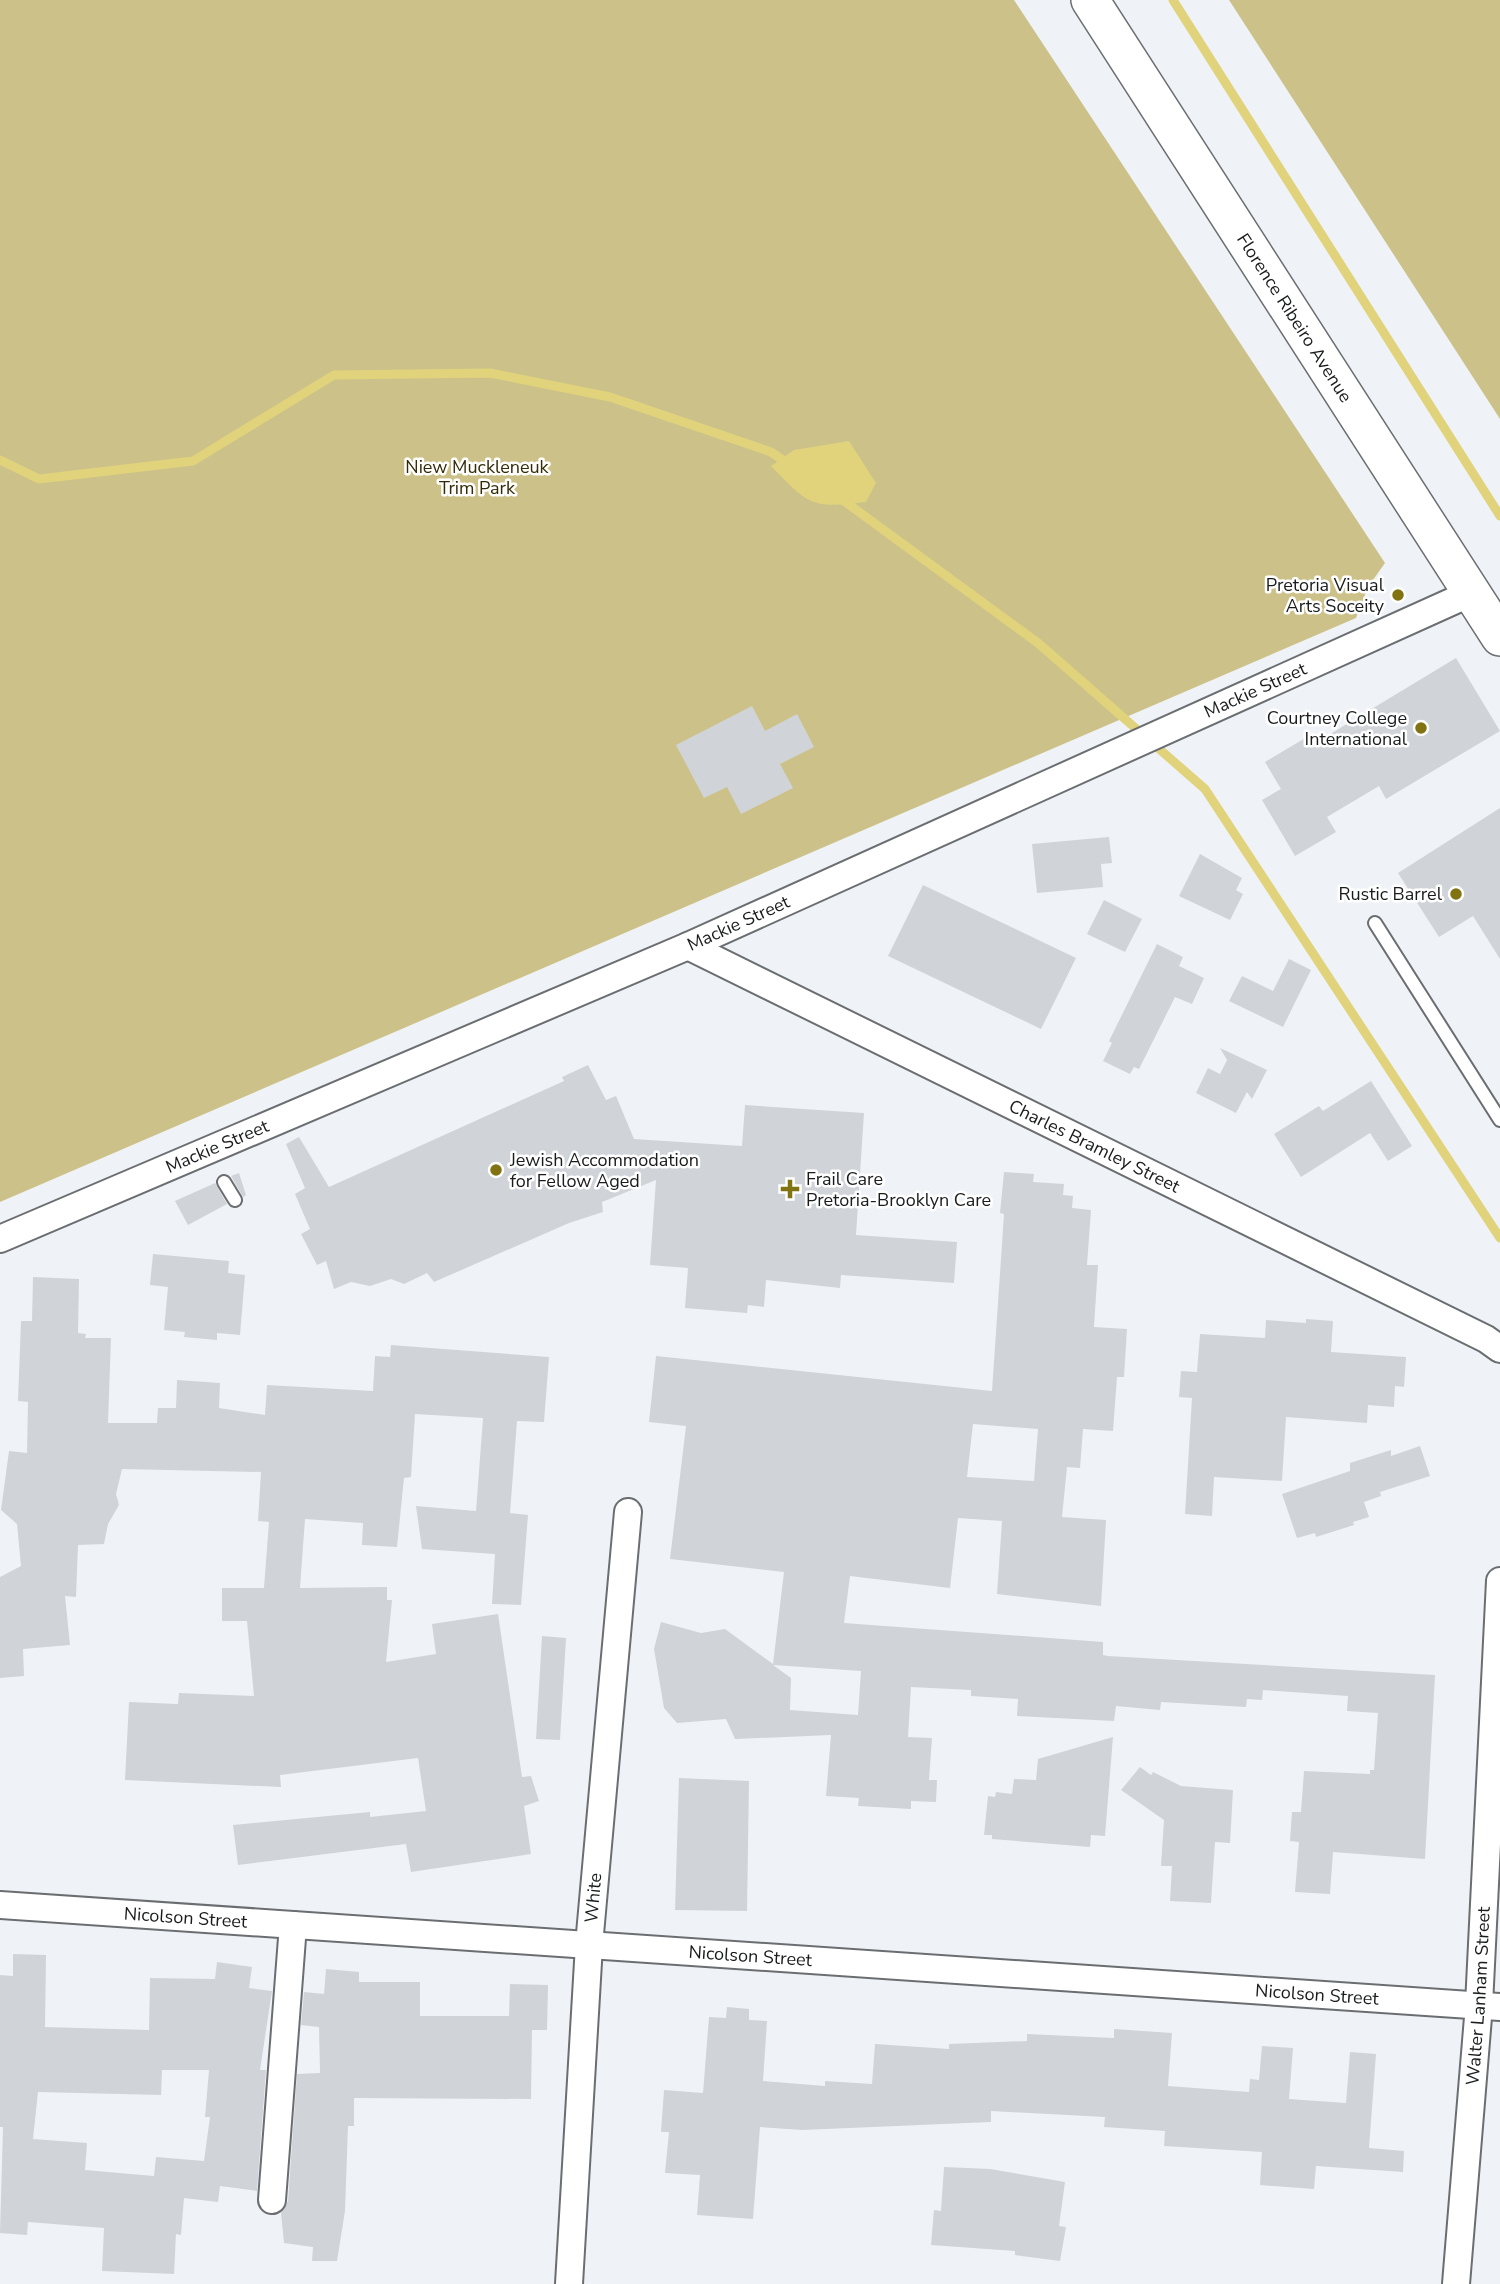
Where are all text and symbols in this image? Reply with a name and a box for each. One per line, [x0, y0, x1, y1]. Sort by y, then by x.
street label: Florence Ribeiro Avenue [1231, 229, 1358, 407]
park label: Niew Muckleneuk Trim Park [405, 455, 550, 500]
place label: Pretoria Visual Arts Soceity [1266, 573, 1385, 618]
marker: Pretoria Visual Arts Soceity [1390, 587, 1406, 603]
street label: Mackie Street [1200, 656, 1311, 724]
place label: Courtney College International [1267, 706, 1408, 751]
marker: Courtney College International [1413, 720, 1429, 736]
place label: Rustic Barrel [1338, 882, 1443, 906]
marker: Rustic Barrel [1448, 886, 1464, 902]
street label: Mackie Street [683, 890, 794, 957]
street label: Charles Bramley Street [1005, 1094, 1185, 1199]
street label: Mackie Street [162, 1114, 273, 1179]
place label: Jewish Accommodation for Fellow Aged [509, 1148, 699, 1193]
marker: Jewish Accommodation for Fellow Aged [488, 1162, 504, 1178]
place label: Frail Care Pretoria-Brooklyn Care [806, 1167, 991, 1212]
marker: Frail Care Pretoria-Brooklyn Care [780, 1179, 800, 1199]
street label: White [579, 1872, 607, 1924]
street label: Nicolson Street [123, 1901, 249, 1934]
street label: Walter Lanham Street [1460, 1905, 1496, 2086]
street label: Nicolson Street [688, 1940, 813, 1972]
street label: Nicolson Street [1254, 1978, 1380, 2011]

